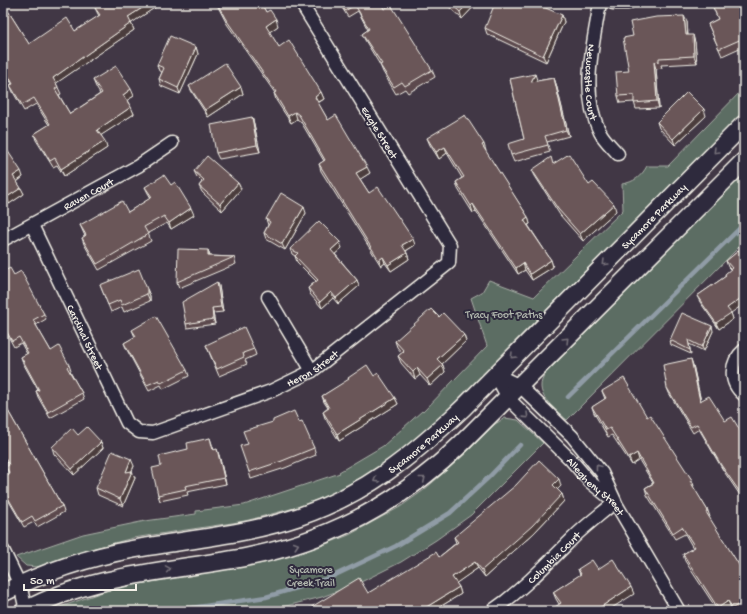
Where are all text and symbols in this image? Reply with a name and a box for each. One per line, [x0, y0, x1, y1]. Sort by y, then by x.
street label: Newcastle Court [581, 43, 599, 123]
street label: Eagle Street [358, 105, 400, 163]
one-way arrow [714, 146, 721, 154]
street label: Raven Court [62, 176, 118, 214]
street label: Sycamore Parkway [620, 181, 690, 252]
one-way arrow [602, 258, 610, 266]
street label: Cardinal Street [63, 303, 105, 373]
park label: Tracy Foot Paths [465, 310, 543, 322]
one-way arrow [561, 337, 569, 345]
street label: Heron Street [285, 348, 342, 390]
one-way arrow [511, 351, 518, 359]
street label: Sycamore Parkway [387, 411, 462, 477]
one-way arrow [521, 411, 529, 419]
street label: Allegheny Street [563, 456, 626, 519]
one-way arrow [596, 465, 603, 472]
one-way arrow [373, 475, 380, 483]
one-way arrow [418, 477, 425, 484]
street label: Columbia Court [526, 529, 585, 587]
one-way arrow [292, 541, 299, 550]
one-way arrow [165, 565, 171, 574]
park label: Sycamore Creek Trail [287, 565, 335, 590]
scale bar [24, 566, 136, 592]
text: 50 m [30, 575, 55, 589]

